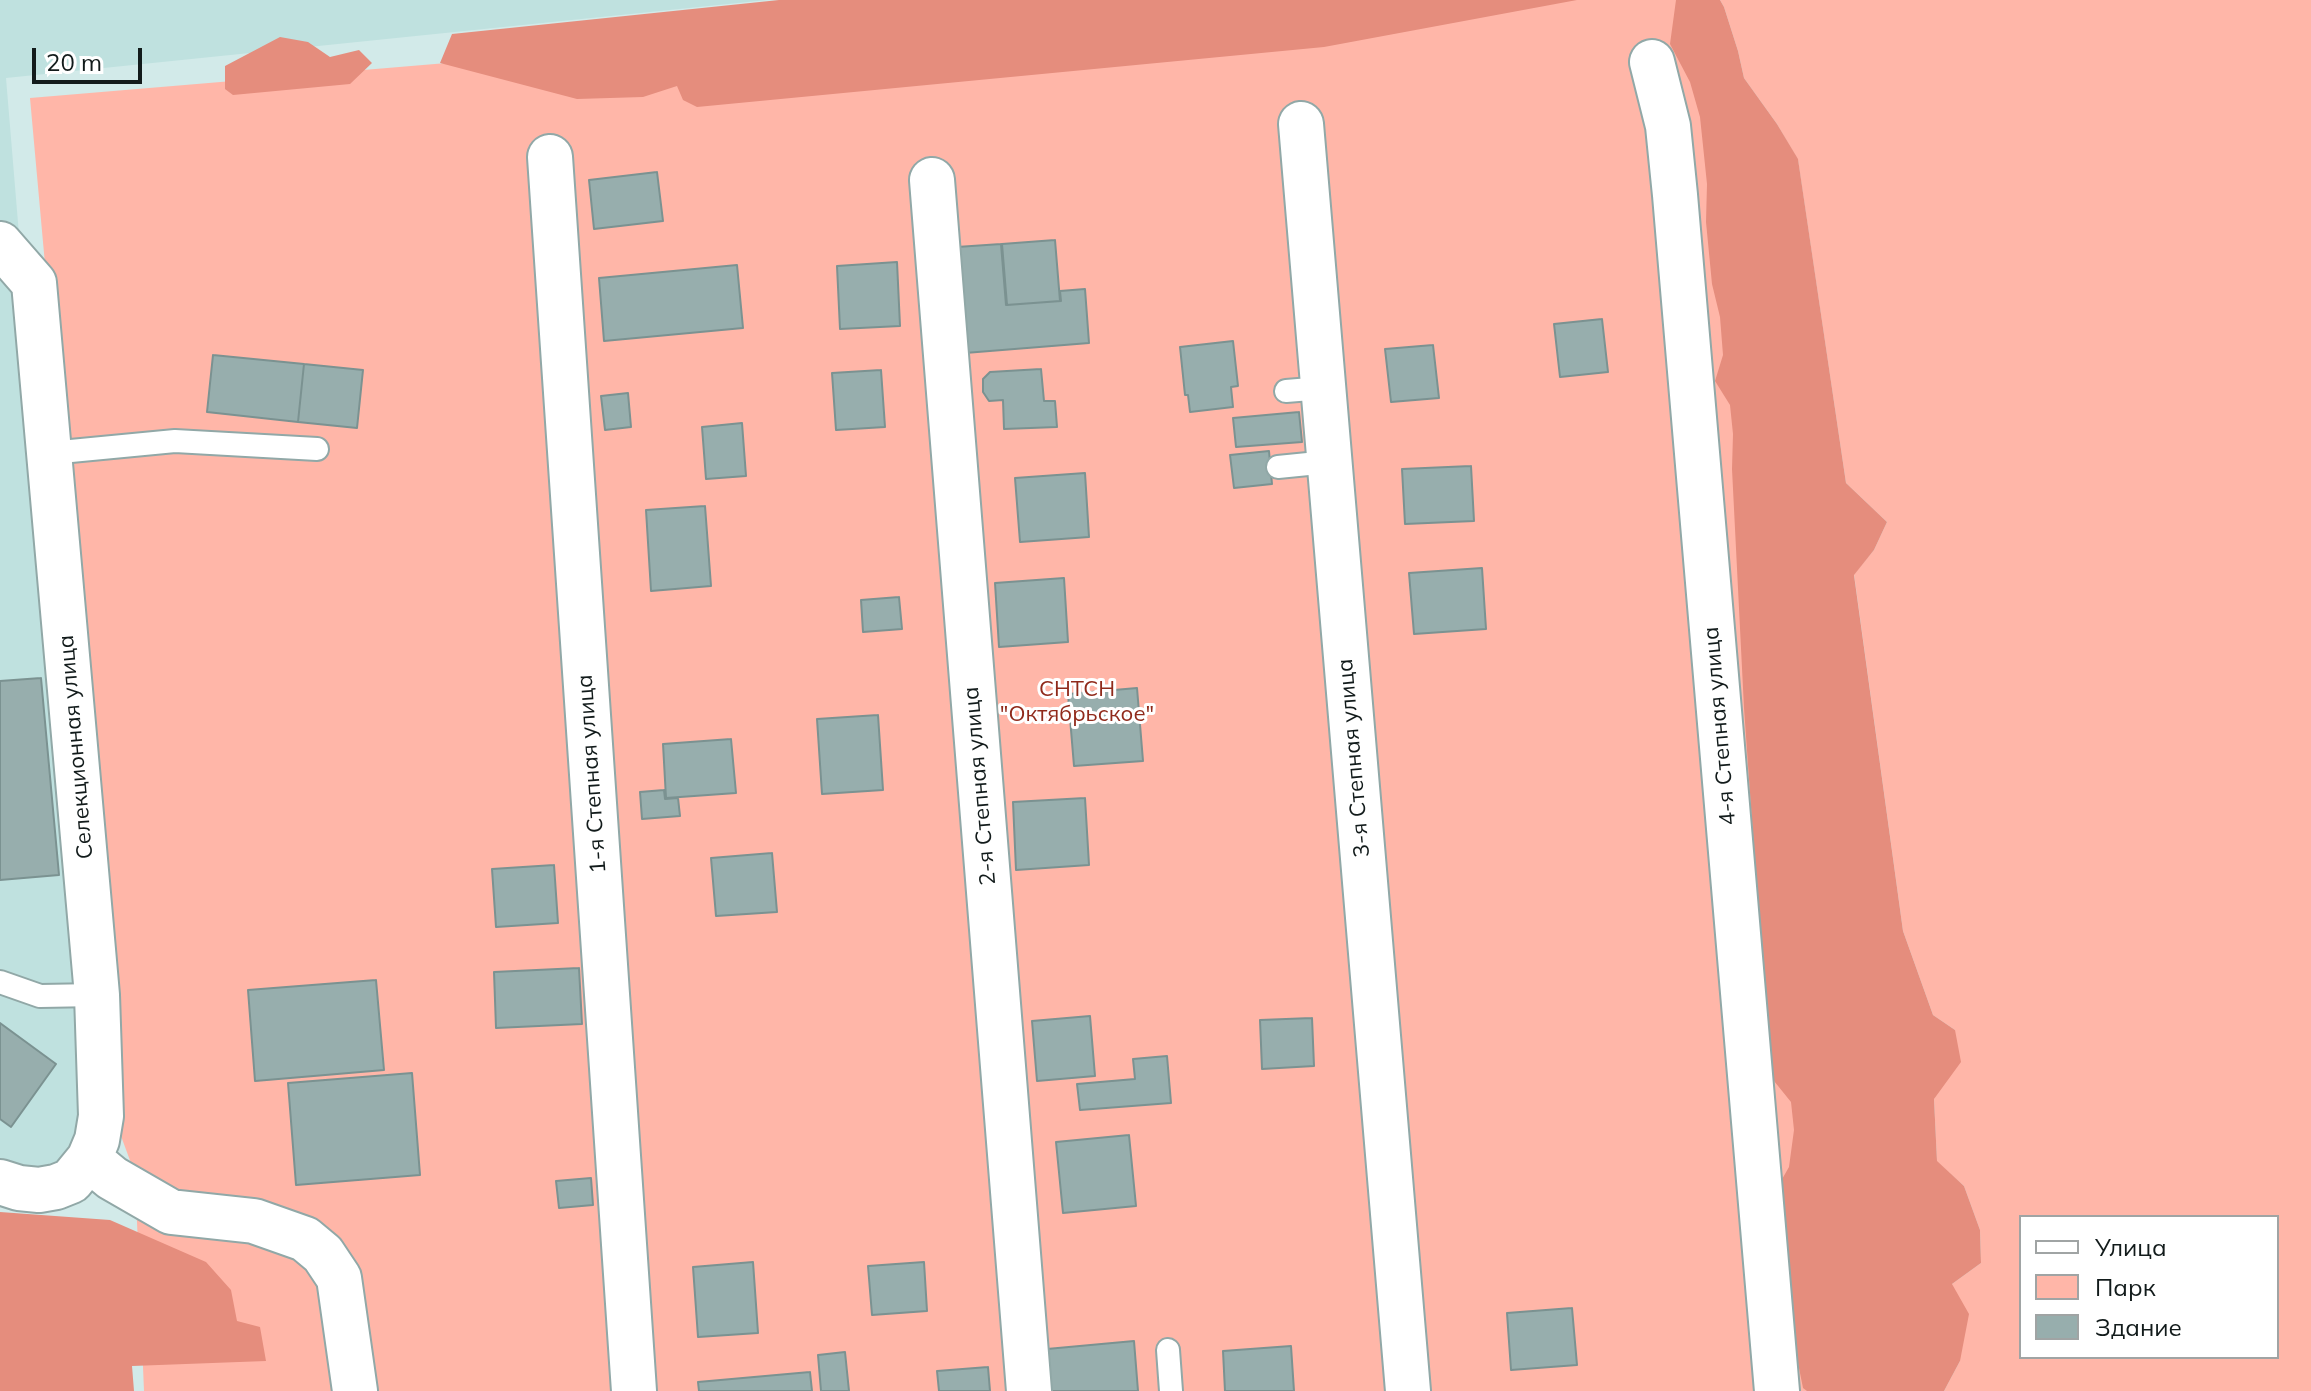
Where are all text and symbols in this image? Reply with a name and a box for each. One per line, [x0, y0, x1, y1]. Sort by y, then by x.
scale bar [36, 32, 146, 82]
text: 20 m [46, 47, 102, 77]
street label: 4-я Степная улица [1698, 626, 1742, 826]
street label: Селекционная улица [53, 634, 99, 860]
street label: 3-я Степная улица [1332, 658, 1376, 858]
street label: 1-я Степная улица [572, 674, 612, 874]
park label: СНТСН "Октябрьское" [1000, 676, 1154, 728]
street label: 2-я Степная улица [958, 686, 1002, 886]
legend [2019, 1215, 2279, 1359]
text: Улица [2095, 1232, 2167, 1262]
text: Парк [2095, 1272, 2156, 1302]
text: Здание [2095, 1312, 2182, 1342]

